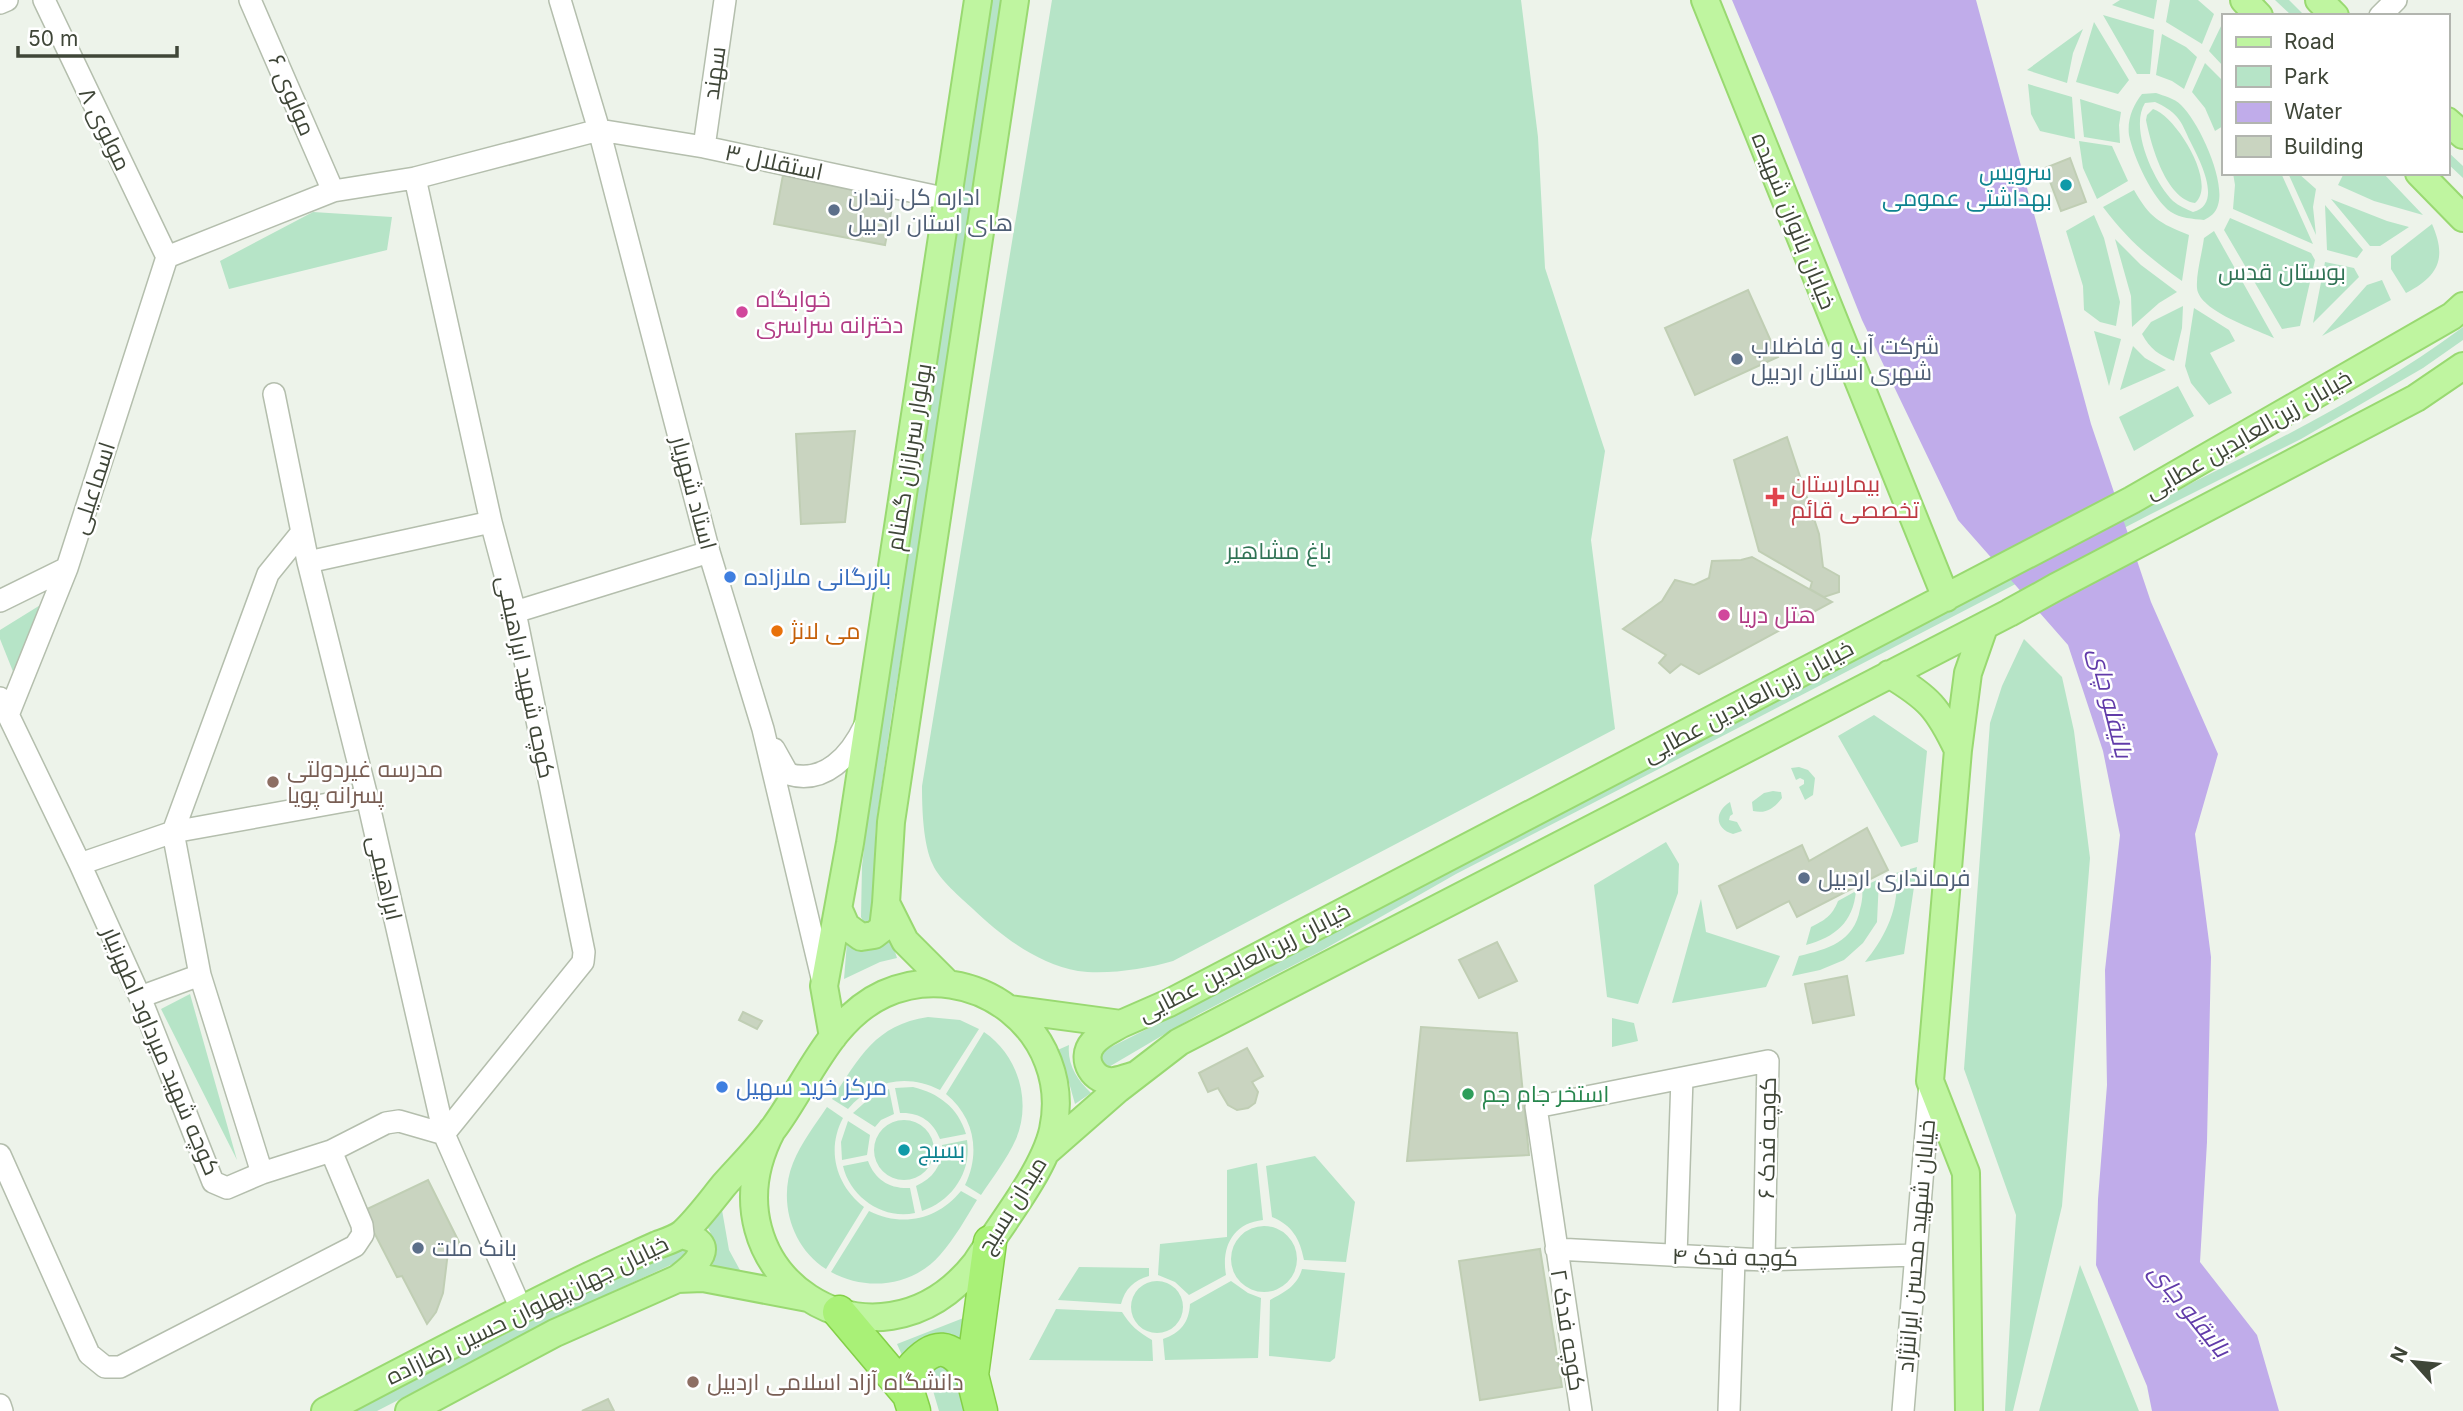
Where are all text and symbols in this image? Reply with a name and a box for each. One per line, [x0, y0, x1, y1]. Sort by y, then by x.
scale bar [18, 14, 177, 58]
legend [2222, 14, 2449, 175]
text: 50 m [28, 26, 78, 51]
text: Road [2284, 29, 2335, 54]
street label: سهند [696, 45, 732, 101]
street label: مولوی ۶ [262, 50, 322, 140]
text: Park [2284, 64, 2329, 89]
street label: مولوی ۸ [73, 83, 137, 175]
text: Water [2284, 99, 2342, 124]
street label: خیابان بانوان شهیده [1746, 129, 1842, 313]
text: Building [2284, 134, 2364, 159]
street label: استقلال ۳ [722, 138, 826, 186]
place label: سرویس بهداشتی عمومی [1882, 158, 2052, 212]
marker: سرویس بهداشتی عمومی [2058, 177, 2074, 193]
place label: اداره کل زندان های استان اردبیل [848, 183, 1013, 237]
marker: اداره کل زندان های استان اردبیل [826, 202, 842, 218]
park label: بوستان قدس [2218, 258, 2346, 286]
place label: خوابگاه دخترانه سراسری [756, 285, 903, 339]
marker: خوابگاه دخترانه سراسری [734, 304, 750, 320]
place label: شرکت آب و فاضلاب شهری استان اردبیل [1751, 332, 1939, 386]
marker: شرکت آب و فاضلاب شهری استان اردبیل [1729, 351, 1745, 367]
street label: بولوار سربازان گمنام [880, 361, 940, 553]
street label: خیابان زین‌العابدین عطایی [2139, 363, 2357, 505]
street label: استاد شهریار [665, 431, 723, 553]
street label: اسماعیلی [65, 438, 121, 538]
place label: بیمارستان تخصصی قائم [1791, 470, 1919, 526]
marker: بیمارستان تخصصی قائم [1765, 487, 1785, 507]
park label: باغ مشاهیر [1224, 537, 1332, 567]
place label: بازرگانی ملازاده [744, 563, 891, 591]
marker: بازرگانی ملازاده [722, 569, 738, 585]
street label: کوچه شهید ابراهیمی [490, 573, 561, 781]
place label: هتل دریا [1738, 601, 1816, 629]
marker: هتل دریا [1716, 607, 1732, 623]
place label: می لانژ [789, 617, 860, 645]
marker: می لانژ [769, 623, 785, 639]
street label: خیابان زین‌العابدین عطایی [1638, 634, 1858, 768]
water label: بالیقلو چای [2081, 645, 2139, 763]
place label: مدرسه غیردولتی پسرانه پویا [287, 755, 443, 810]
marker: مدرسه غیردولتی پسرانه پویا [265, 774, 281, 790]
street label: ابراهیمی [362, 833, 408, 923]
place label: فرمانداری اردبیل [1818, 864, 1971, 892]
marker: فرمانداری اردبیل [1796, 870, 1812, 886]
street label: خیابان زین‌العابدین عطایی [1133, 896, 1355, 1028]
street label: کوچه شهید میرداود اطهرنیار [94, 921, 226, 1180]
place label: مرکز خرید سهیل [736, 1073, 887, 1101]
street label: کوچه فدک ۶ [1752, 1077, 1783, 1199]
marker: مرکز خرید سهیل [714, 1079, 730, 1095]
place label: استخر جام جم [1482, 1080, 1610, 1110]
marker: استخر جام جم [1460, 1086, 1476, 1102]
street label: خیابان شهید محسن ایراننژاد [1891, 1118, 1941, 1374]
place label: بسیج [918, 1136, 965, 1166]
marker: بسیج [896, 1142, 912, 1158]
street label: میدان بسیج [971, 1151, 1054, 1260]
street label: خیابان جهان‌پهلوان حسین رضا‌زاده [381, 1229, 673, 1392]
place label: بانک ملت [432, 1234, 517, 1262]
marker: بانک ملت [410, 1240, 426, 1256]
street label: کوچه فدک ۴ [1672, 1242, 1798, 1273]
water label: بالیقلو چای [2142, 1257, 2238, 1365]
street label: کوچه فدک ۲ [1544, 1267, 1591, 1393]
north arrow [2379, 1327, 2449, 1397]
text: N [2386, 1343, 2413, 1366]
place label: دانشگاه آزاد اسلامی اردبیل [707, 1368, 964, 1396]
marker: دانشگاه آزاد اسلامی اردبیل [685, 1374, 701, 1390]

